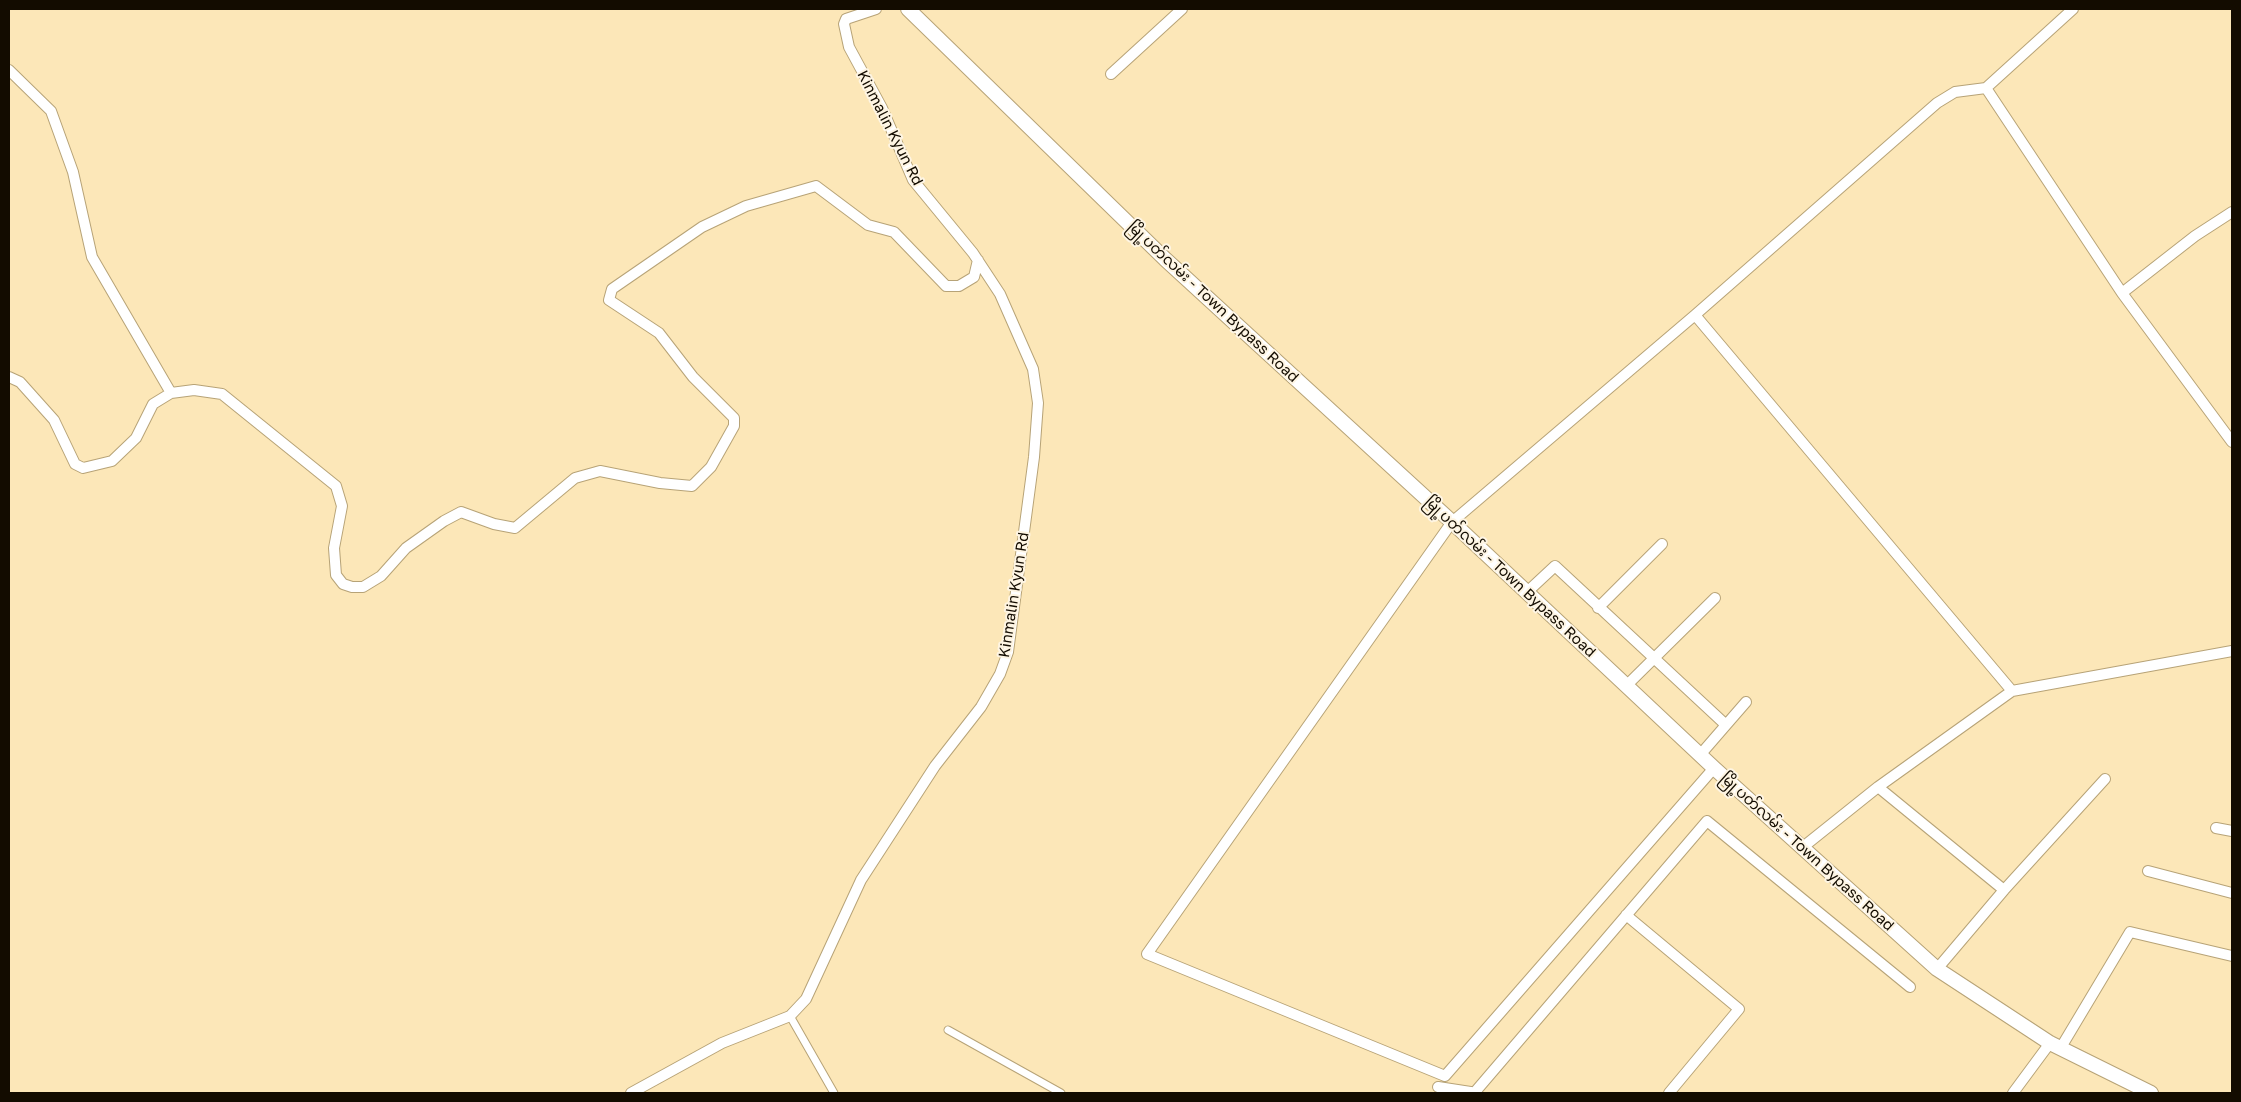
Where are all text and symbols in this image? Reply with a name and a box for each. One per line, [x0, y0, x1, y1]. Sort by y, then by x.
street label: Kinmalin Kyun Rd [853, 68, 927, 188]
street label: မြို့ပတ်လမ်း - Town Bypass Road [1124, 218, 1302, 386]
street label: မြို့ပတ်လမ်း - Town Bypass Road [1421, 493, 1599, 661]
street label: Kinmalin Kyun Rd [995, 531, 1033, 659]
street label: မြို့ပတ်လမ်း - Town Bypass Road [1716, 769, 1898, 935]

